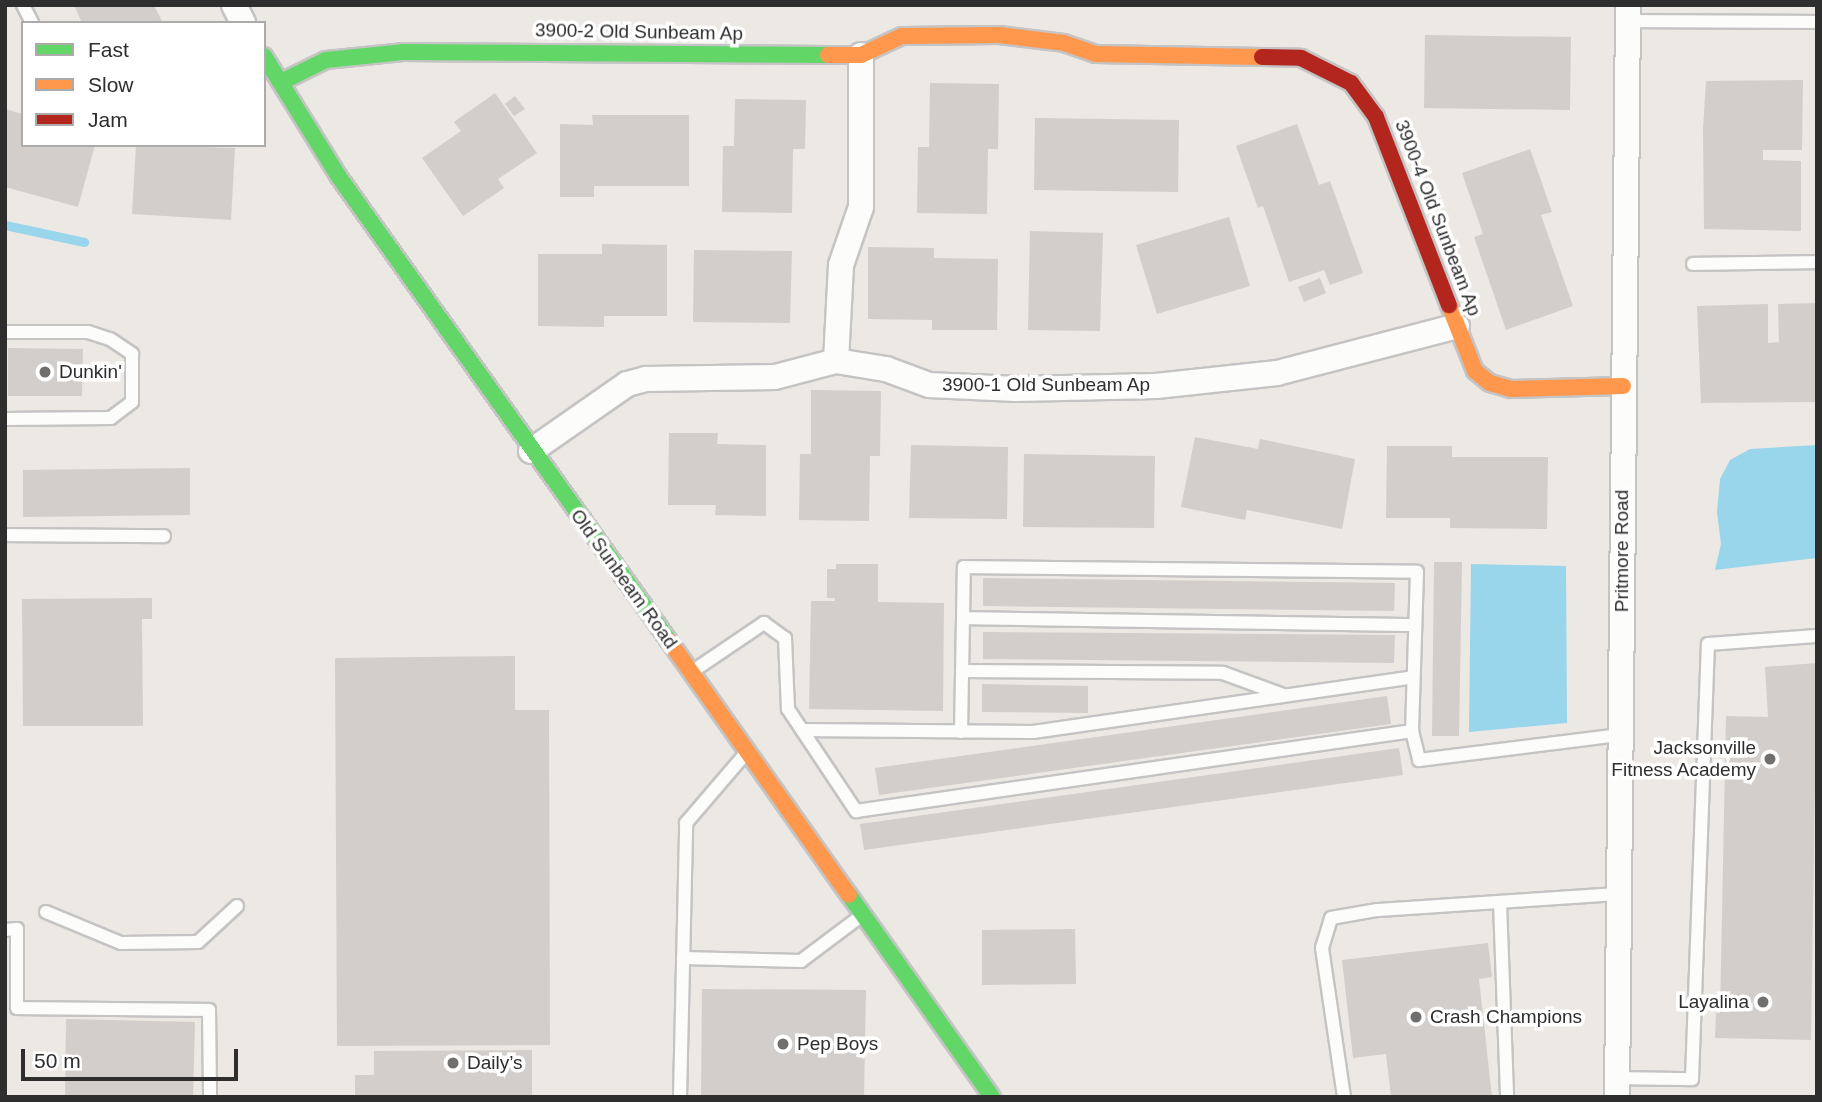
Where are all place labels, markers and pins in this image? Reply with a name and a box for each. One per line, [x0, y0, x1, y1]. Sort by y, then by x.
place label: Dunkin' [59, 361, 122, 383]
marker: Dunkin' [37, 364, 53, 380]
place label: Jacksonville Fitness Academy [1610, 737, 1756, 781]
marker: Jacksonville Fitness Academy [1762, 751, 1778, 767]
place label: Layalina [1678, 991, 1749, 1013]
marker: Layalina [1755, 994, 1771, 1010]
place label: Crash Champions [1430, 1006, 1582, 1028]
marker: Crash Champions [1408, 1009, 1424, 1025]
place label: Pep Boys [797, 1033, 878, 1055]
marker: Pep Boys [775, 1036, 791, 1052]
place label: Daily’s [467, 1052, 523, 1074]
marker: Daily’s [445, 1055, 461, 1071]

